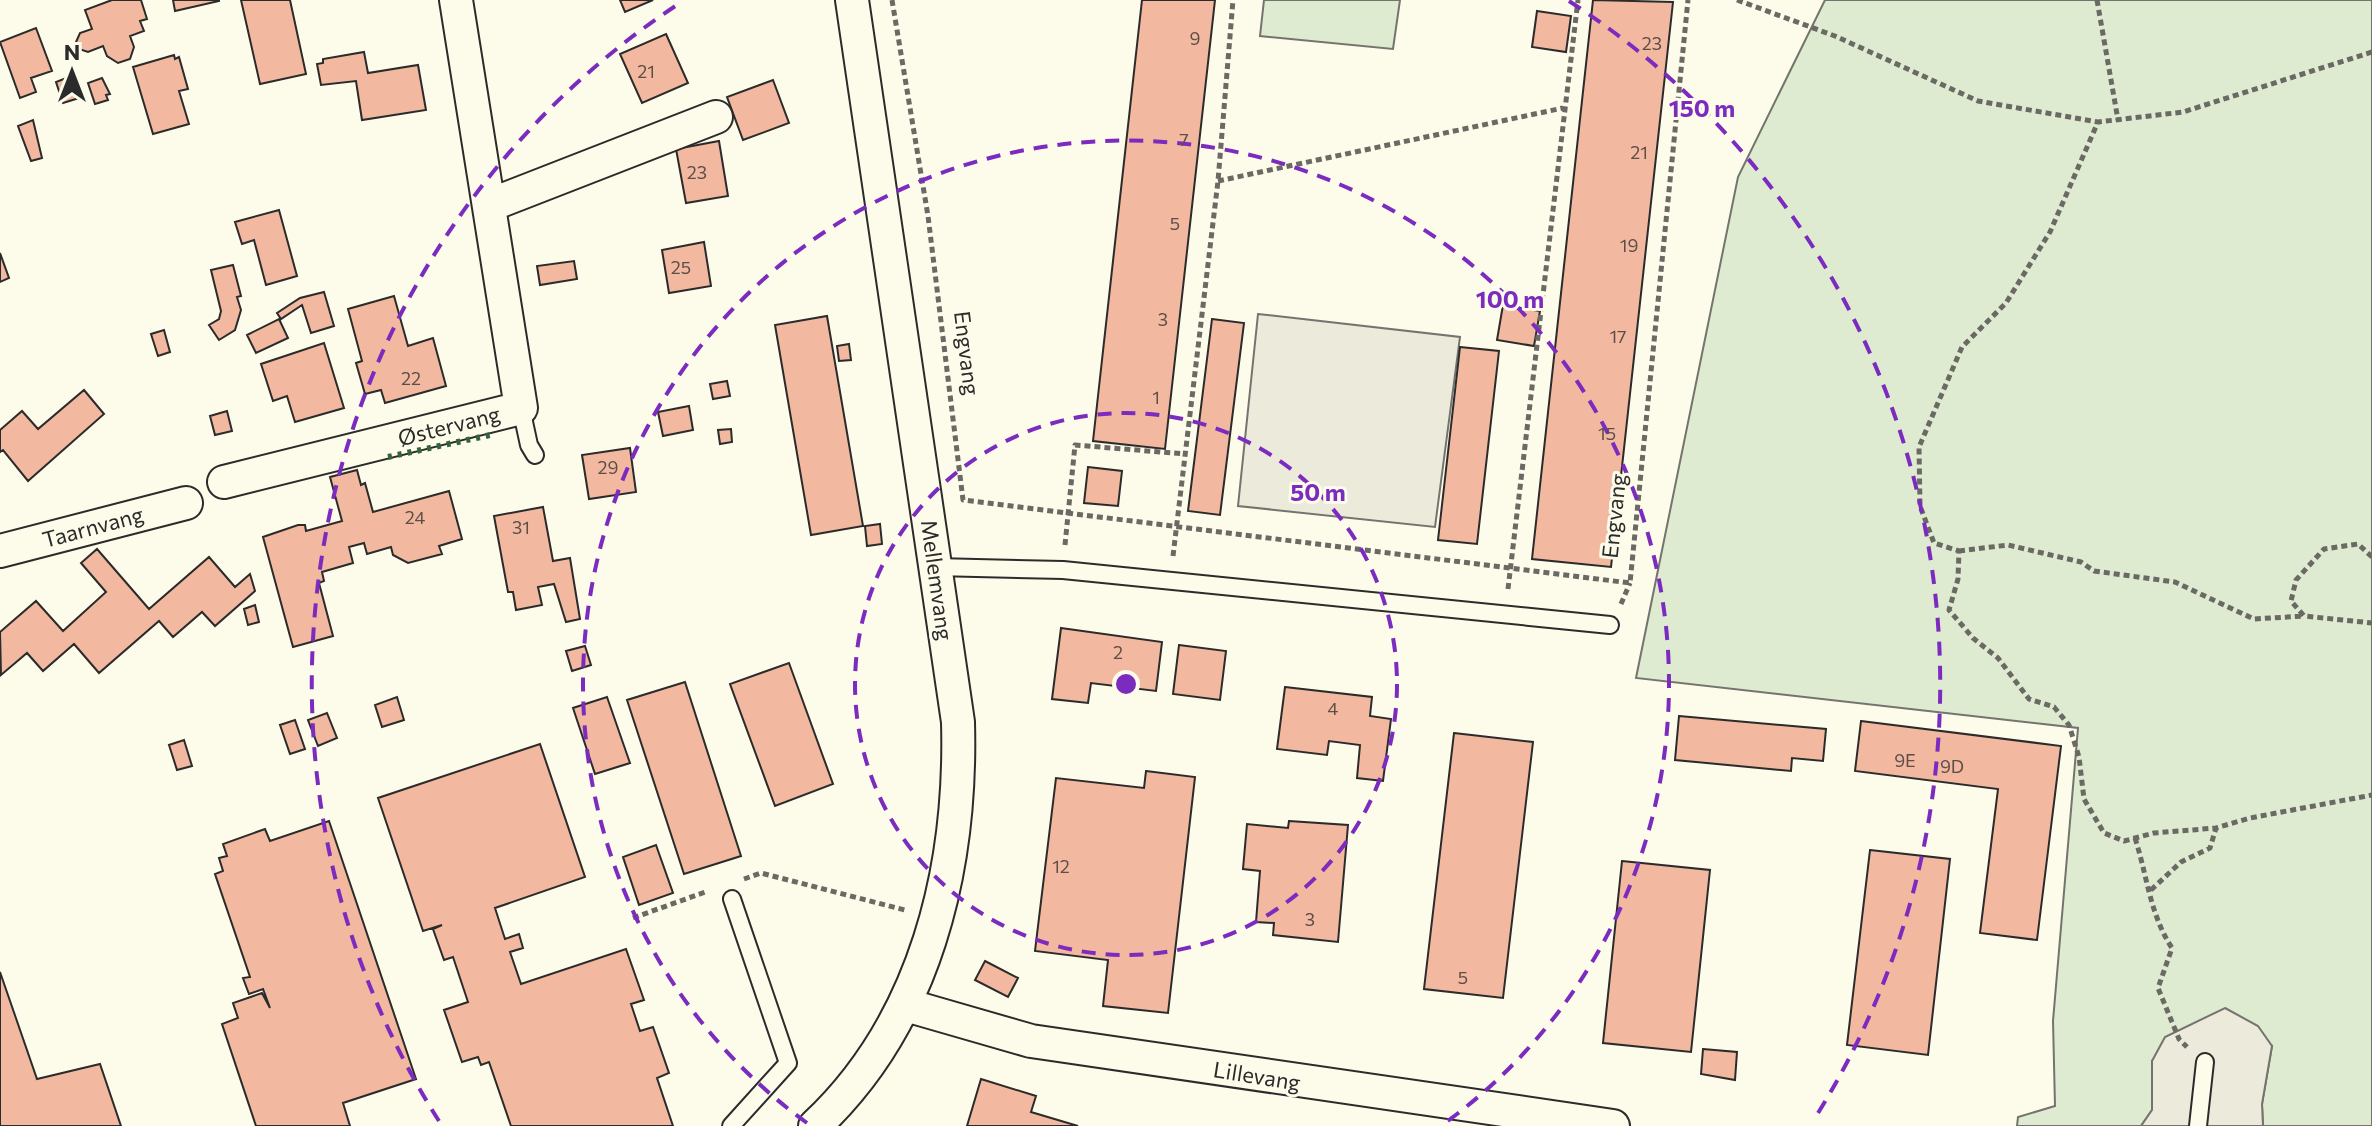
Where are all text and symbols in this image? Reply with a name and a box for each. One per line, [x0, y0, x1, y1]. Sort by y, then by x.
house number: 9 [1190, 27, 1200, 49]
north arrow [32, 32, 112, 112]
house number: 23 [1642, 32, 1662, 54]
text: N [64, 38, 80, 65]
house number: 21 [637, 60, 655, 82]
text: 150 m [1669, 93, 1735, 122]
house number: 7 [1179, 128, 1189, 150]
house number: 21 [1630, 141, 1648, 163]
house number: 23 [687, 161, 707, 183]
house number: 5 [1170, 212, 1180, 234]
house number: 19 [1620, 234, 1638, 256]
house number: 25 [671, 256, 691, 278]
text: 100 m [1476, 284, 1544, 313]
house number: 3 [1158, 308, 1168, 330]
street label: Engvang [949, 309, 986, 397]
house number: 17 [1609, 325, 1627, 347]
house number: 22 [401, 367, 421, 389]
house number: 1 [1152, 386, 1160, 408]
street label: Østervang [395, 400, 503, 451]
house number: 15 [1598, 422, 1616, 444]
house number: 29 [598, 456, 618, 478]
street label: Engvang [1596, 472, 1631, 559]
text: 50 m [1290, 477, 1346, 506]
street label: Taarnvang [39, 500, 146, 553]
house number: 24 [405, 506, 425, 528]
house number: 31 [512, 516, 530, 538]
street label: Mellemvang [916, 518, 959, 642]
house number: 2 [1113, 641, 1123, 663]
centre of rings [1112, 670, 1140, 698]
house number: 4 [1328, 697, 1339, 719]
house number: 9E [1894, 749, 1916, 771]
house number: 9D [1940, 755, 1964, 777]
house number: 12 [1052, 855, 1070, 877]
house number: 3 [1305, 908, 1315, 930]
house number: 5 [1458, 966, 1468, 988]
street label: Lillevang [1212, 1055, 1303, 1096]

